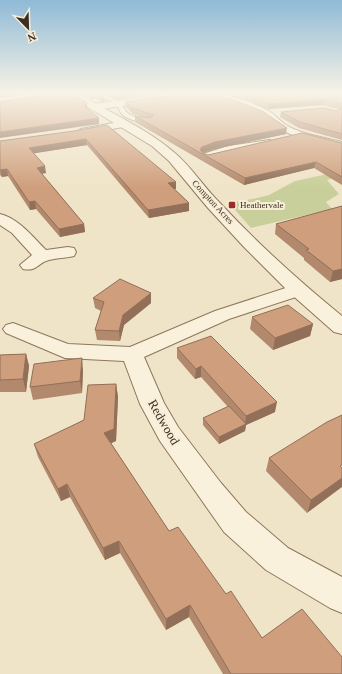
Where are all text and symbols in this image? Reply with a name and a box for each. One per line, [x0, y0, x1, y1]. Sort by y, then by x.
north arrow [8, 8, 48, 48]
text: N [26, 30, 38, 44]
street label: Compton Acres [190, 178, 236, 226]
marker: Heathervale [227, 200, 237, 210]
place label: Heathervale [240, 200, 283, 210]
street label: Redwood [145, 397, 183, 448]

